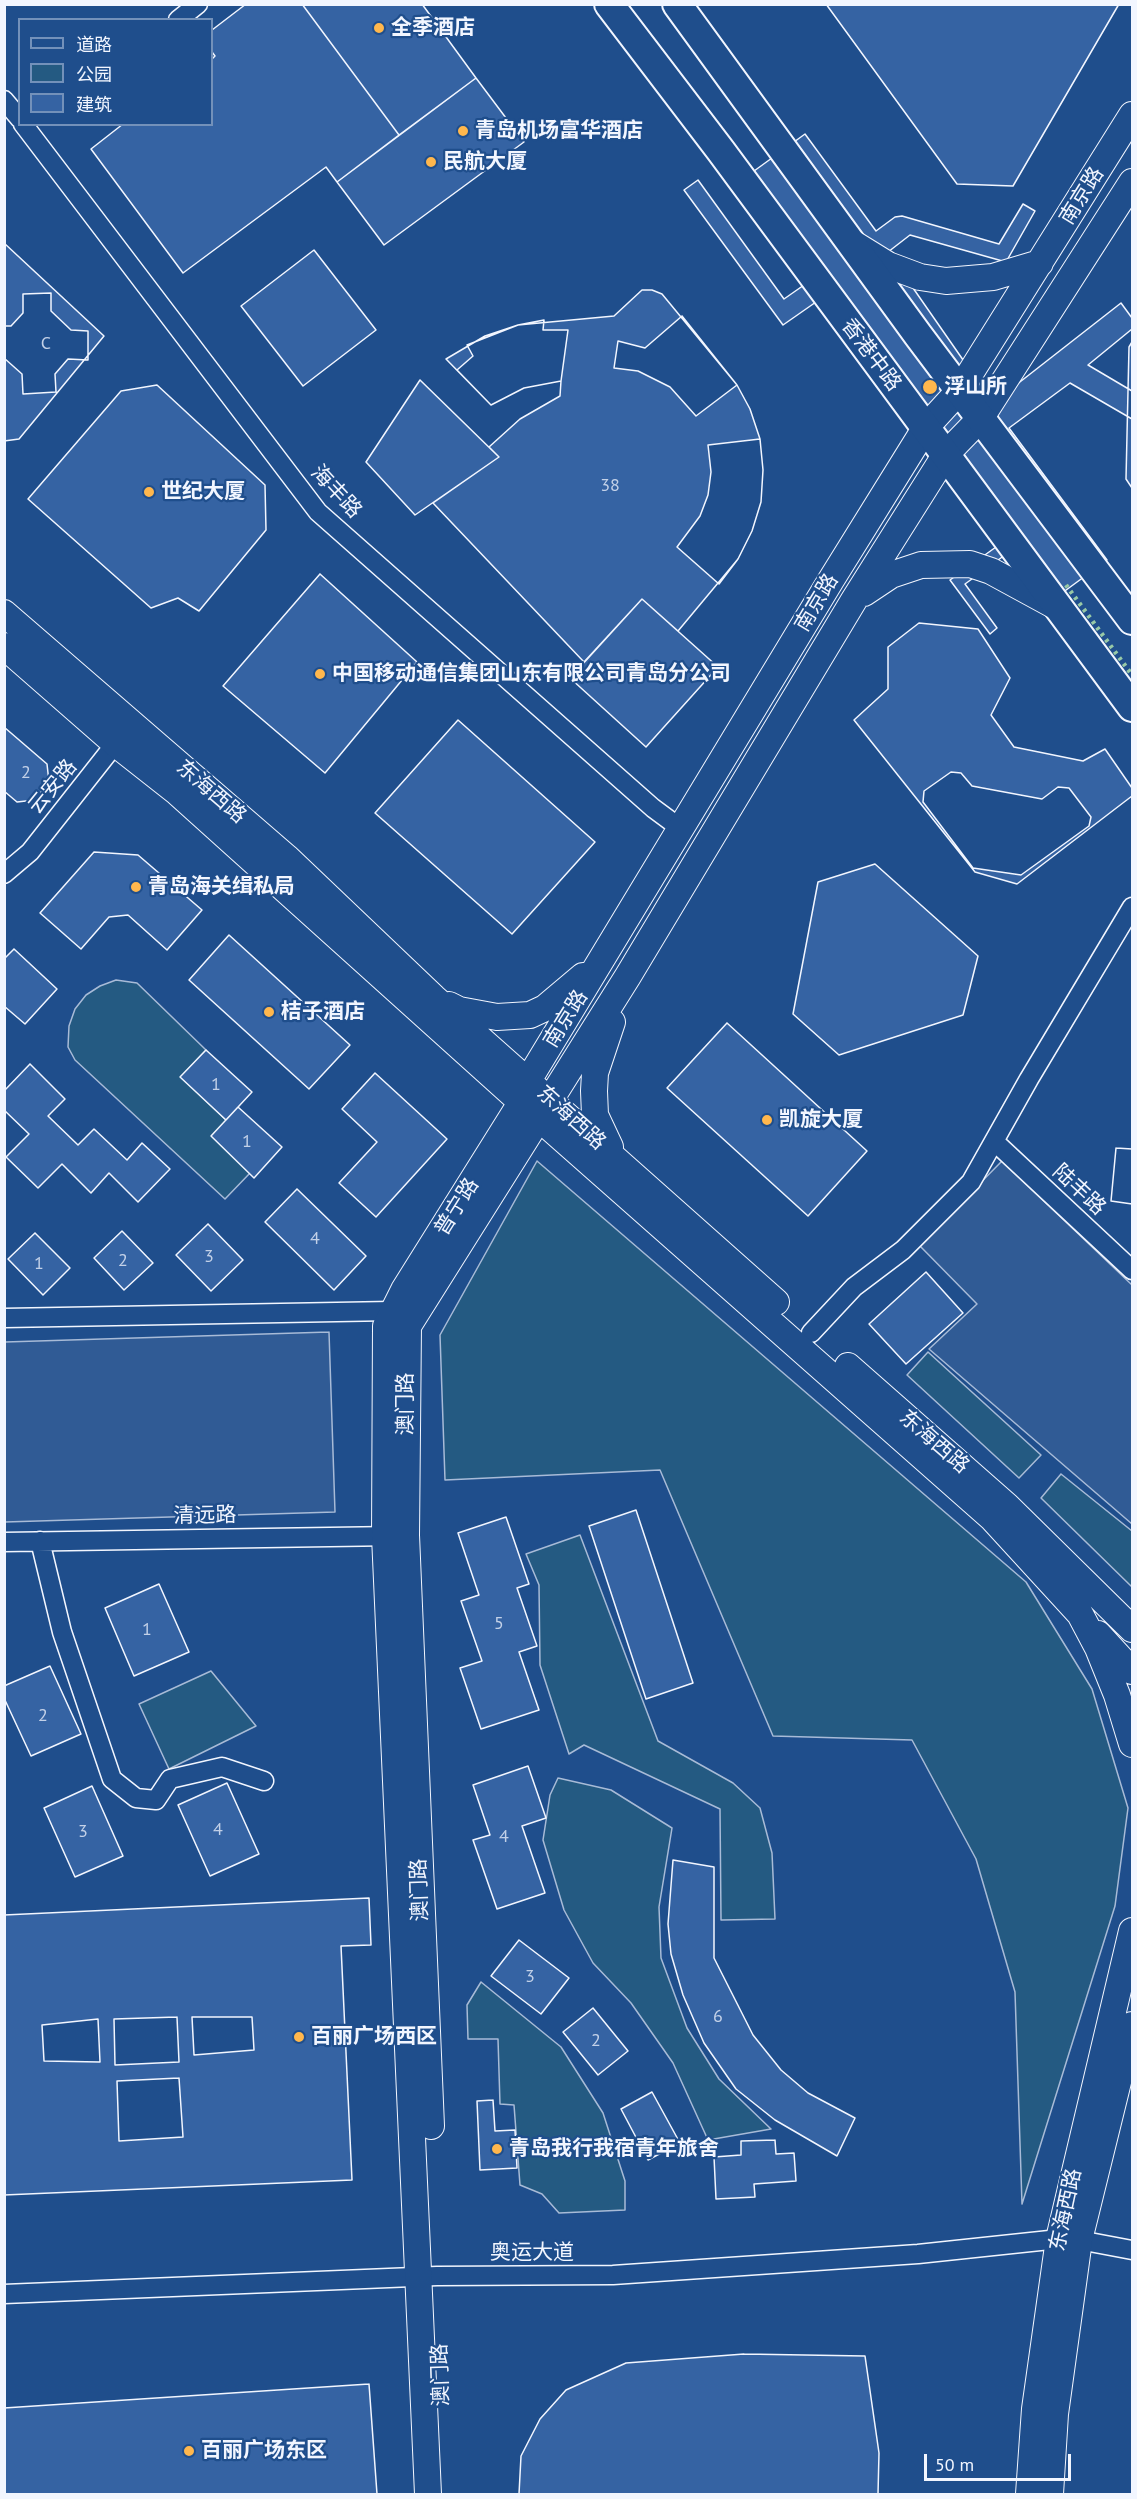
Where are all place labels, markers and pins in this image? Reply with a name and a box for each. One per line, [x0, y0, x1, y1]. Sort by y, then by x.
place label: 全季酒店 [391, 15, 475, 41]
marker: 全季酒店 [372, 21, 386, 35]
place label: 青岛机场富华酒店 [475, 118, 643, 144]
marker: 青岛机场富华酒店 [456, 124, 470, 138]
place label: 民航大厦 [443, 149, 527, 175]
marker: 民航大厦 [424, 155, 438, 169]
place label: 浮山所 [944, 374, 1007, 400]
marker: 浮山所 [921, 378, 939, 396]
place label: 世纪大厦 [161, 479, 245, 505]
marker: 世纪大厦 [142, 485, 156, 499]
place label: 中国移动通信集团山东有限公司青岛分公司 [332, 661, 731, 687]
marker: 中国移动通信集团山东有限公司青岛分公司 [313, 667, 327, 681]
place label: 青岛海关缉私局 [148, 874, 295, 900]
marker: 青岛海关缉私局 [129, 880, 143, 894]
place label: 桔子酒店 [281, 999, 365, 1025]
marker: 桔子酒店 [262, 1005, 276, 1019]
place label: 凯旋大厦 [779, 1107, 863, 1133]
marker: 凯旋大厦 [760, 1113, 774, 1127]
place label: 百丽广场西区 [311, 2024, 437, 2050]
marker: 百丽广场西区 [292, 2030, 306, 2044]
place label: 青岛我行我宿青年旅舍 [509, 2136, 719, 2162]
marker: 青岛我行我宿青年旅舍 [490, 2142, 504, 2156]
place label: 百丽广场东区 [201, 2438, 327, 2464]
marker: 百丽广场东区 [182, 2444, 196, 2458]

